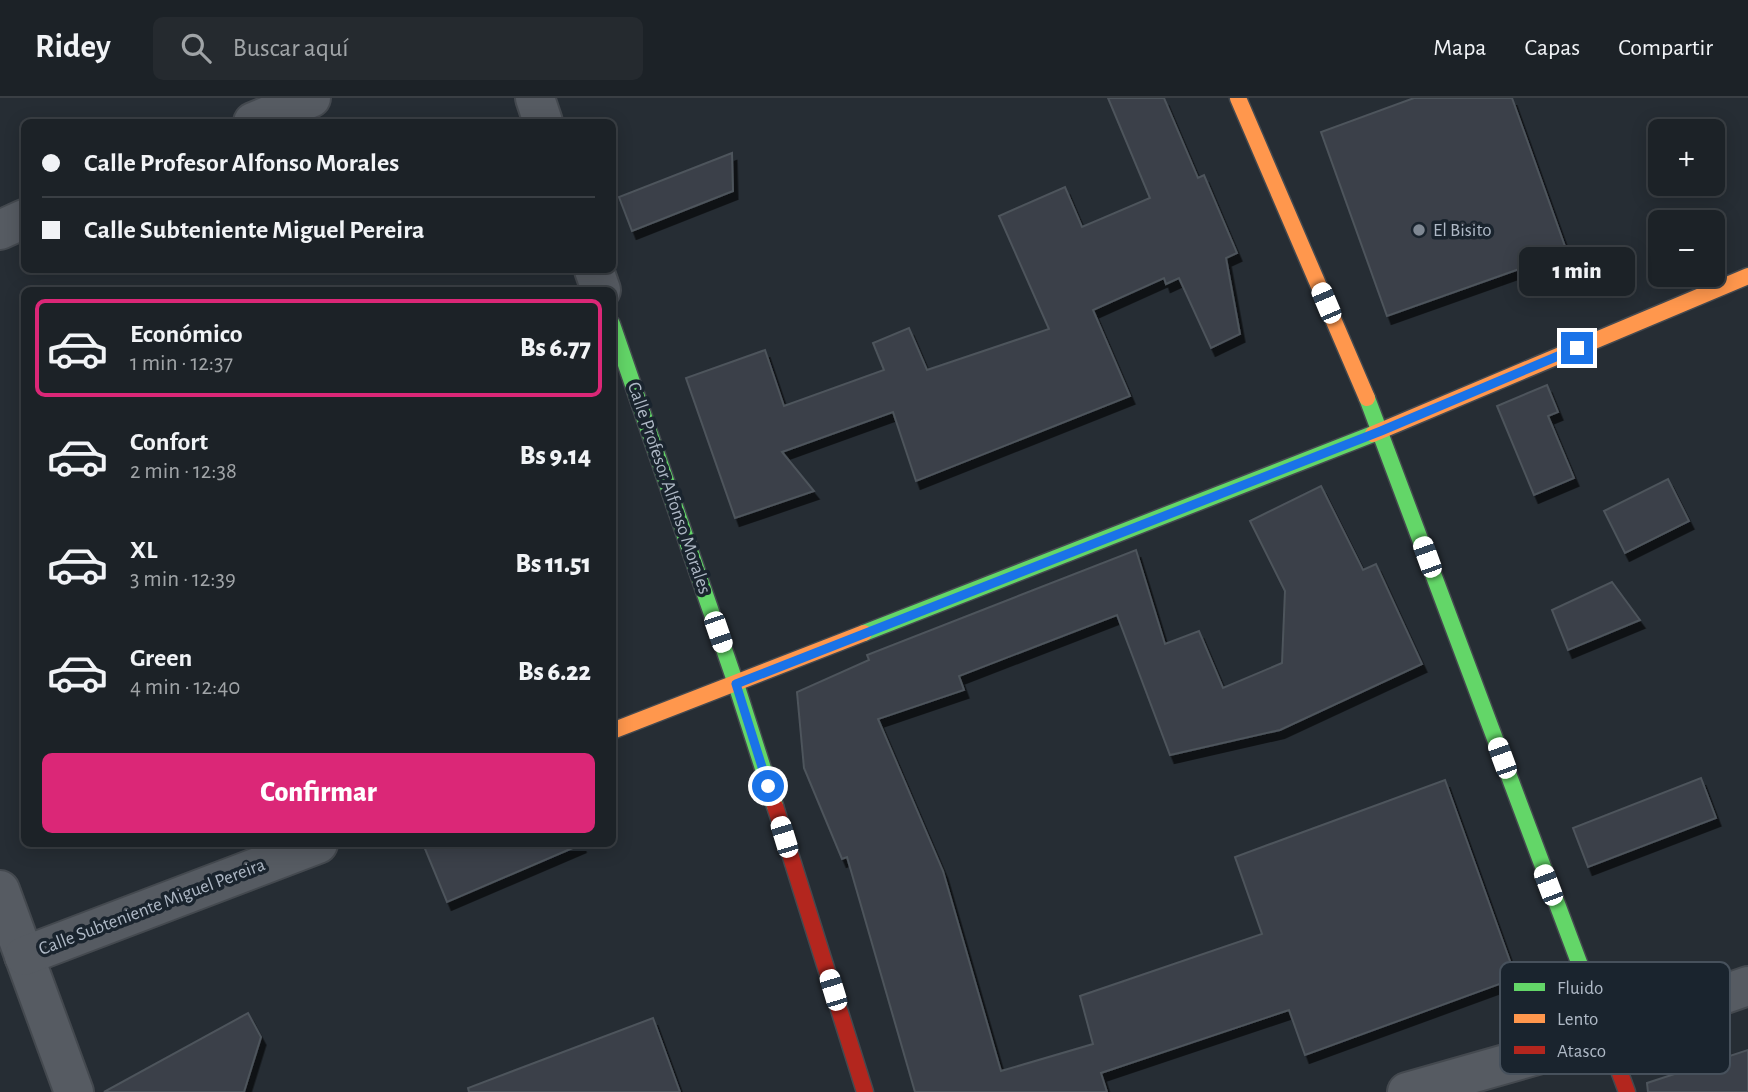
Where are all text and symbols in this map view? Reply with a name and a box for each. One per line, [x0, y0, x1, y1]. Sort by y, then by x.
search box [153, 17, 643, 80]
icon: search [177, 29, 215, 67]
text: Ridey [35, 31, 111, 64]
text: Buscar aquí [233, 35, 349, 61]
text: Mapa [1433, 36, 1486, 60]
text: Capas [1524, 36, 1580, 60]
text: Compartir [1618, 36, 1713, 60]
map controls [1648, 119, 1725, 287]
button: + [1648, 119, 1725, 196]
text: Calle Profesor Alfonso Morales [84, 150, 399, 176]
button: − [1648, 210, 1725, 287]
text: Calle Subteniente Miguel Pereira [84, 217, 424, 243]
place label: El Bisito [1433, 221, 1492, 240]
marker: El Bisito [1411, 222, 1427, 238]
callout: 1 min [1519, 246, 1635, 296]
text: 1 min [1553, 260, 1601, 283]
car [1309, 280, 1344, 326]
icon: car [46, 317, 109, 380]
text: Económico [130, 321, 243, 347]
route end [1561, 332, 1593, 364]
text: Bs 6.77 [520, 335, 591, 361]
text: 1 min · 12:37 [130, 352, 233, 375]
street label: Calle Profesor Alfonso Morales [624, 380, 714, 596]
icon: car [46, 425, 109, 488]
text: Confort [130, 429, 208, 455]
text: Bs 9.14 [520, 443, 591, 469]
text: 2 min · 12:38 [130, 460, 237, 483]
icon: car [46, 533, 109, 596]
car [1410, 534, 1445, 580]
text: XL [130, 537, 157, 563]
text: Bs 11.51 [515, 551, 591, 577]
text: 3 min · 12:39 [130, 568, 236, 591]
car [702, 609, 735, 655]
icon: car [46, 641, 109, 704]
text: Green [130, 645, 192, 671]
text: Bs 6.22 [518, 659, 591, 685]
text: 4 min · 12:40 [130, 676, 240, 699]
car [1485, 735, 1520, 781]
button: Confirmar [42, 753, 595, 833]
route start [752, 770, 784, 802]
car [768, 814, 801, 860]
street label: Calle Subteniente Miguel Pereira [36, 855, 268, 959]
car [1531, 862, 1566, 908]
legend [1500, 962, 1730, 1074]
car [817, 967, 850, 1013]
text: Fluido [1557, 979, 1603, 998]
text: Lento [1557, 1010, 1598, 1029]
text: Atasco [1557, 1042, 1606, 1061]

